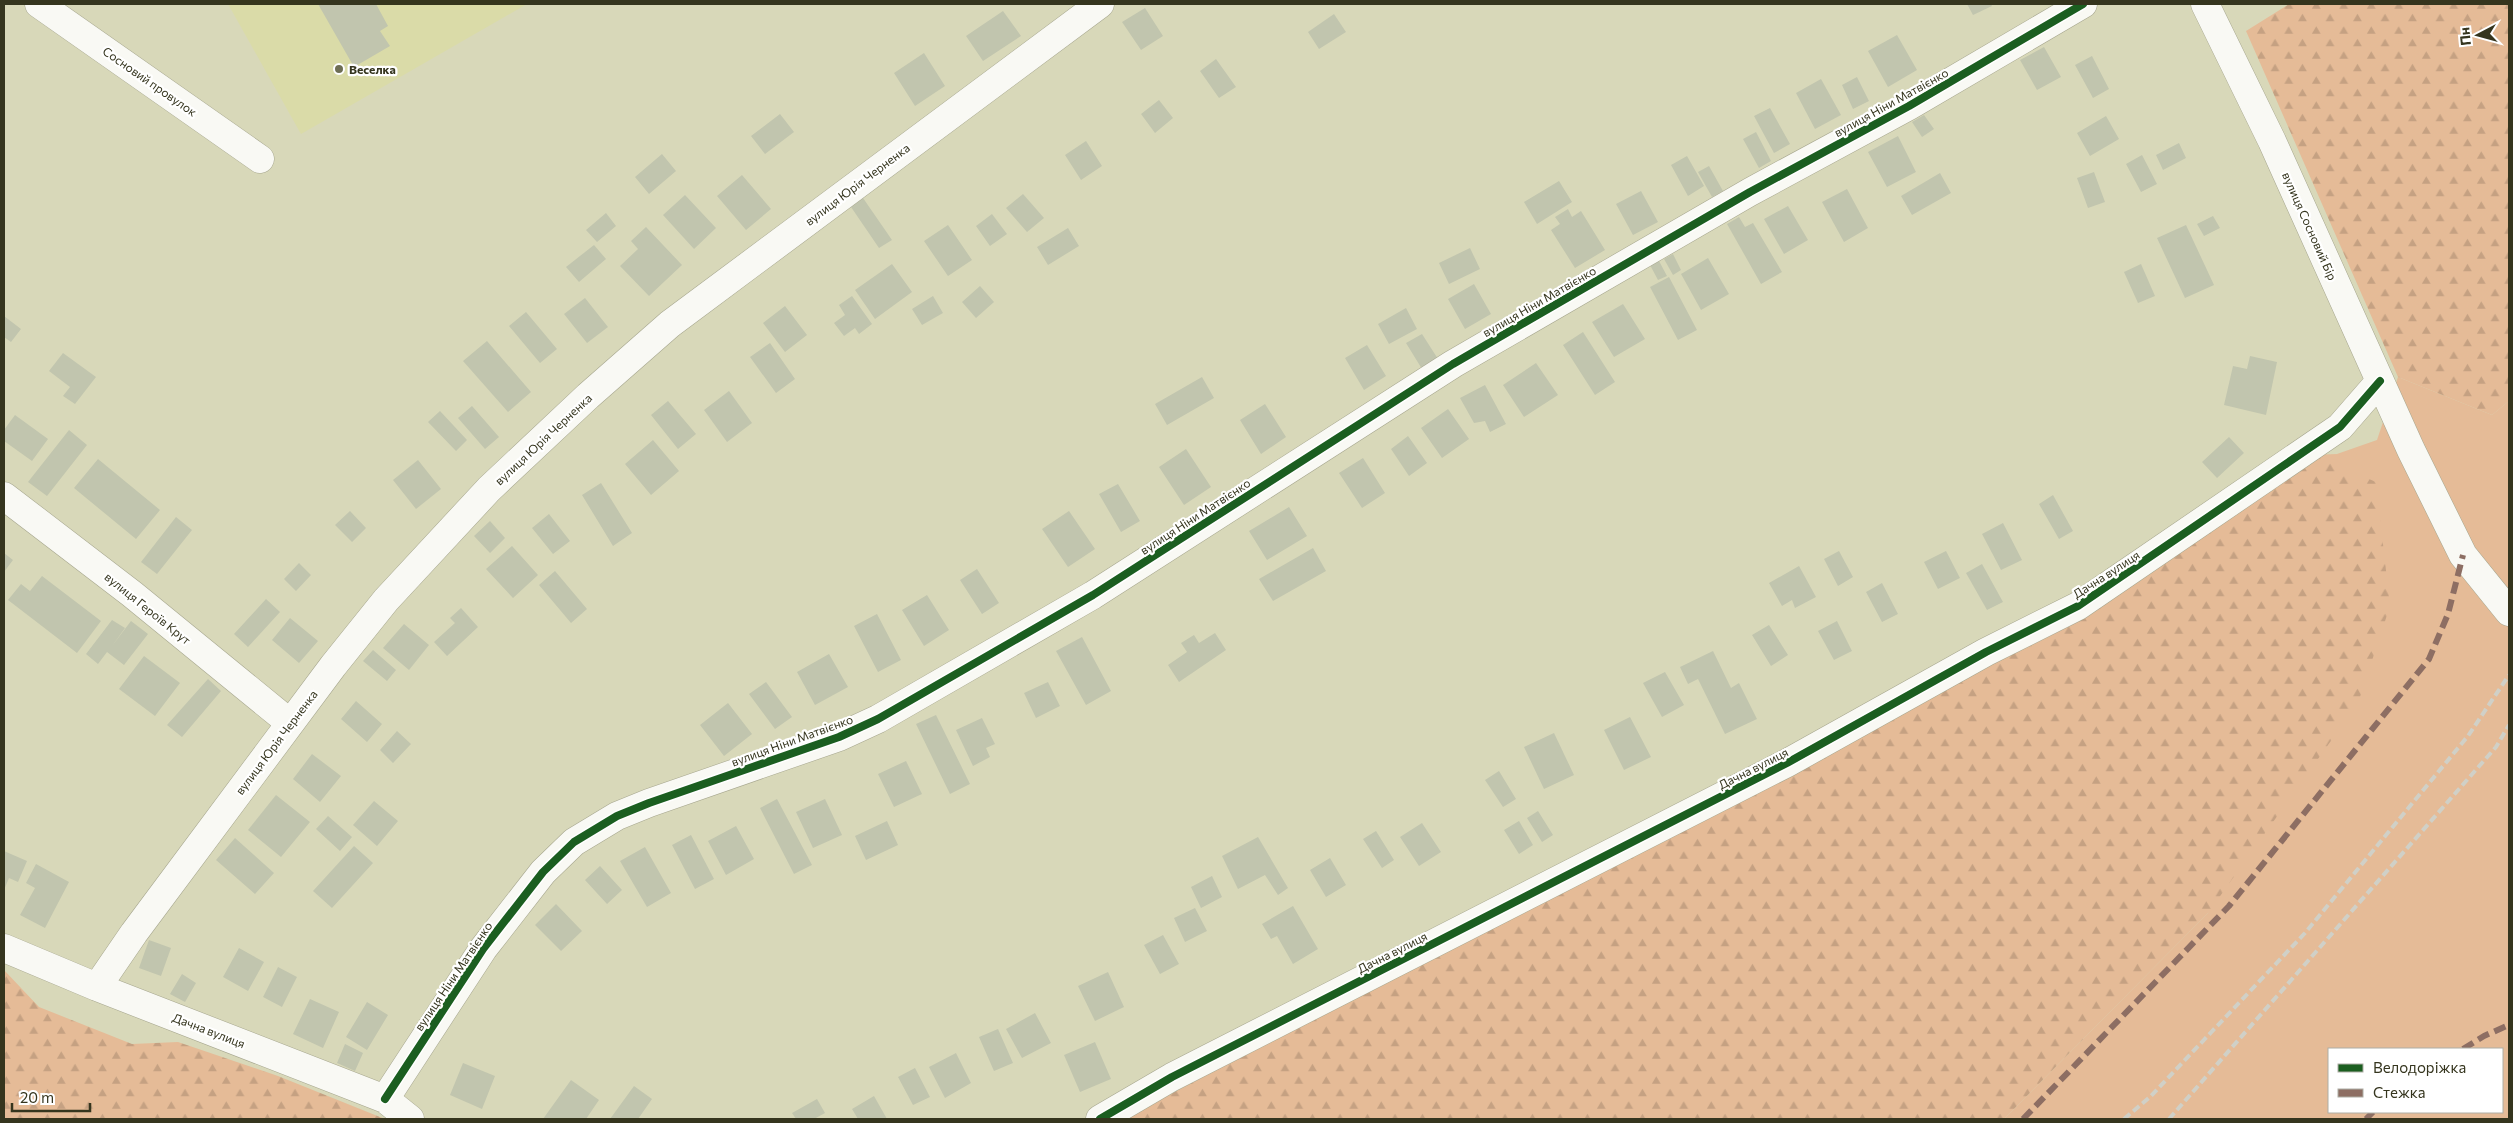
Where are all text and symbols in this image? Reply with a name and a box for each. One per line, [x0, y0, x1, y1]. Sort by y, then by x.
north arrow [2453, 10, 2503, 60]
text: Пн [2455, 26, 2474, 47]
street label: Сосновий провулок [100, 43, 200, 119]
place label: Веселка [349, 62, 396, 76]
marker: Веселка [333, 63, 345, 75]
street label: вулиця Ніни Матвієнко [1831, 65, 1951, 139]
street label: вулиця Юрія Черненка [802, 140, 912, 228]
street label: вулиця Сосновий Бір [2280, 170, 2340, 282]
street label: вулиця Ніни Матвієнко [1480, 263, 1598, 339]
street label: вулиця Юрія Черненка [492, 390, 594, 488]
street label: вулиця Ніни Матвієнко [1137, 475, 1253, 557]
street label: Дачна вулиця [2070, 547, 2142, 601]
street label: вулиця Героїв Крут [102, 569, 194, 647]
street label: вулиця Юрія Черненка [232, 687, 320, 797]
street label: вулиця Ніни Матвієнко [729, 711, 855, 769]
street label: Дачна вулиця [1716, 744, 1790, 792]
street label: вулиця Ніни Матвієнко [411, 919, 495, 1033]
street label: Дачна вулиця [1355, 928, 1429, 976]
street label: Дачна вулиця [171, 1010, 247, 1050]
legend [2328, 1048, 2503, 1113]
text: Велодоріжка [2373, 1058, 2466, 1076]
scale bar [12, 1080, 90, 1112]
text: Стежка [2373, 1083, 2426, 1101]
text: 20 m [20, 1088, 54, 1106]

